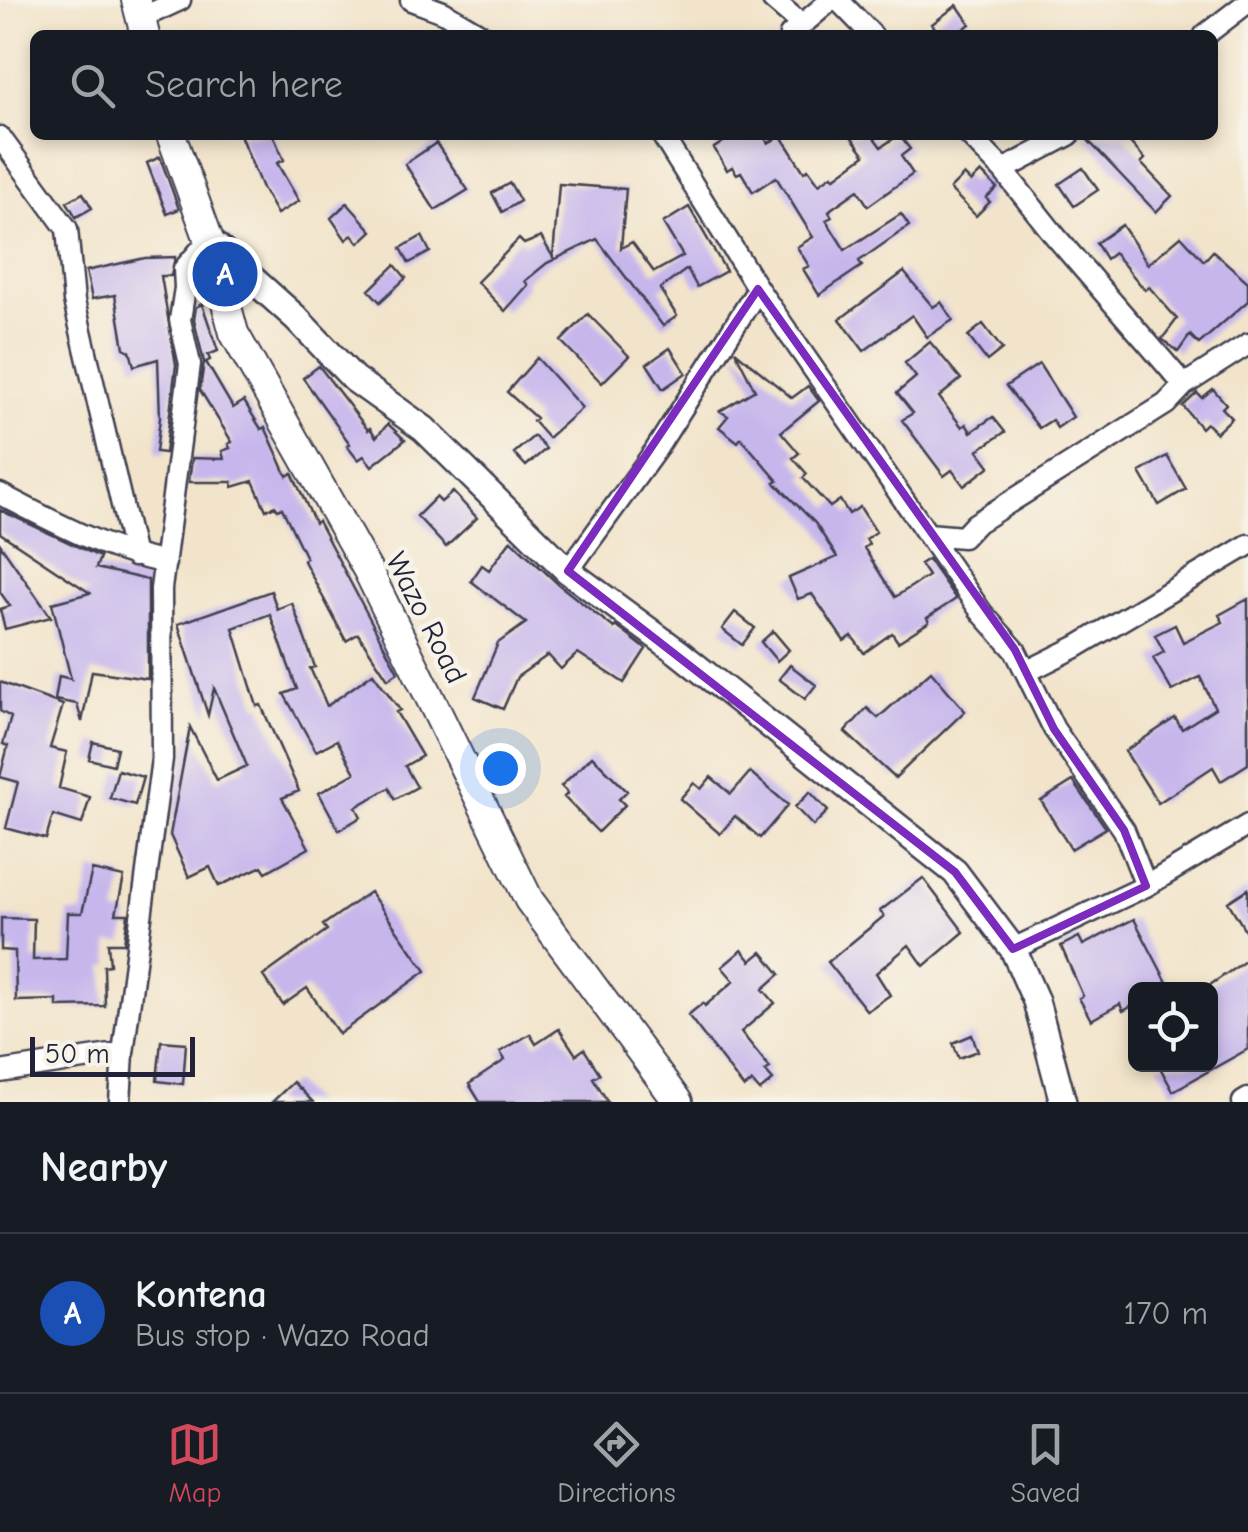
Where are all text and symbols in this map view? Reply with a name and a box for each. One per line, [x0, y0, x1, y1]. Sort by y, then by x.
search box [30, 30, 1218, 140]
icon: search [65, 58, 120, 113]
text: Search here [145, 63, 343, 107]
pin: A [192, 236, 258, 312]
street label: Wazo Road [378, 547, 474, 689]
your location [475, 743, 526, 794]
map controls [1128, 982, 1218, 1072]
button: locate [1128, 982, 1218, 1072]
scale bar [30, 1032, 195, 1076]
text: 50 m [45, 1038, 110, 1070]
text: Nearby [40, 1143, 167, 1192]
text: Kontena [135, 1273, 267, 1317]
text: A [64, 1295, 81, 1332]
text: 170 m [1124, 1295, 1208, 1332]
text: Bus stop · Wazo Road [135, 1317, 430, 1354]
tab: Map [167, 1417, 222, 1509]
tab: Directions [557, 1417, 676, 1509]
tab: Saved [1011, 1417, 1081, 1509]

